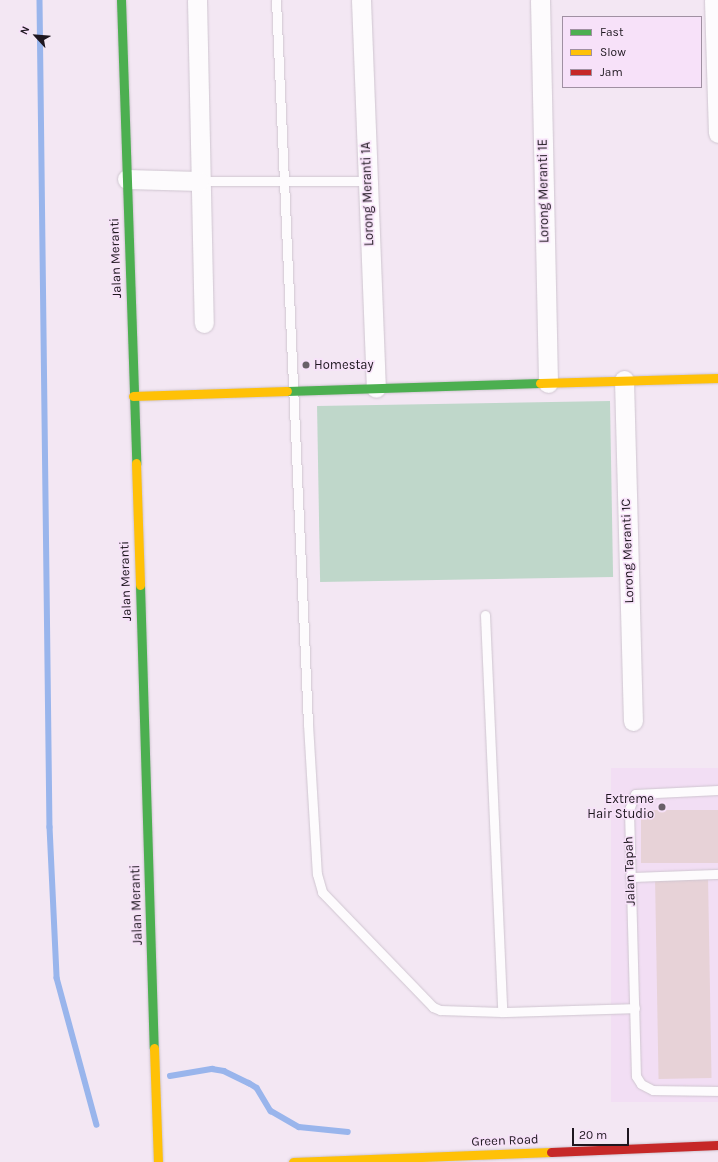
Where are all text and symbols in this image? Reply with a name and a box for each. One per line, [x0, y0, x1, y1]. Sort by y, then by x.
north arrow [16, 16, 56, 56]
legend [562, 16, 702, 88]
text: N [17, 24, 32, 37]
text: Fast [600, 25, 623, 39]
text: Slow [600, 45, 626, 59]
text: Jam [600, 65, 623, 79]
street label: Lorong Meranti 1E [535, 139, 553, 243]
street label: Lorong Meranti 1A [358, 142, 378, 246]
street label: Jalan Meranti [107, 218, 125, 298]
place label: Homestay [314, 357, 374, 373]
marker: Homestay [301, 360, 311, 370]
street label: Lorong Meranti 1C [618, 498, 638, 604]
street label: Jalan Meranti [117, 541, 135, 621]
place label: Extreme Hair Studio [587, 792, 654, 823]
marker: Extreme Hair Studio [657, 802, 667, 812]
street label: Jalan Tapah [621, 836, 639, 906]
street label: Jalan Meranti [128, 865, 146, 945]
scale bar [574, 1120, 631, 1146]
text: 20 m [579, 1128, 607, 1142]
street label: Green Road [471, 1132, 539, 1150]

